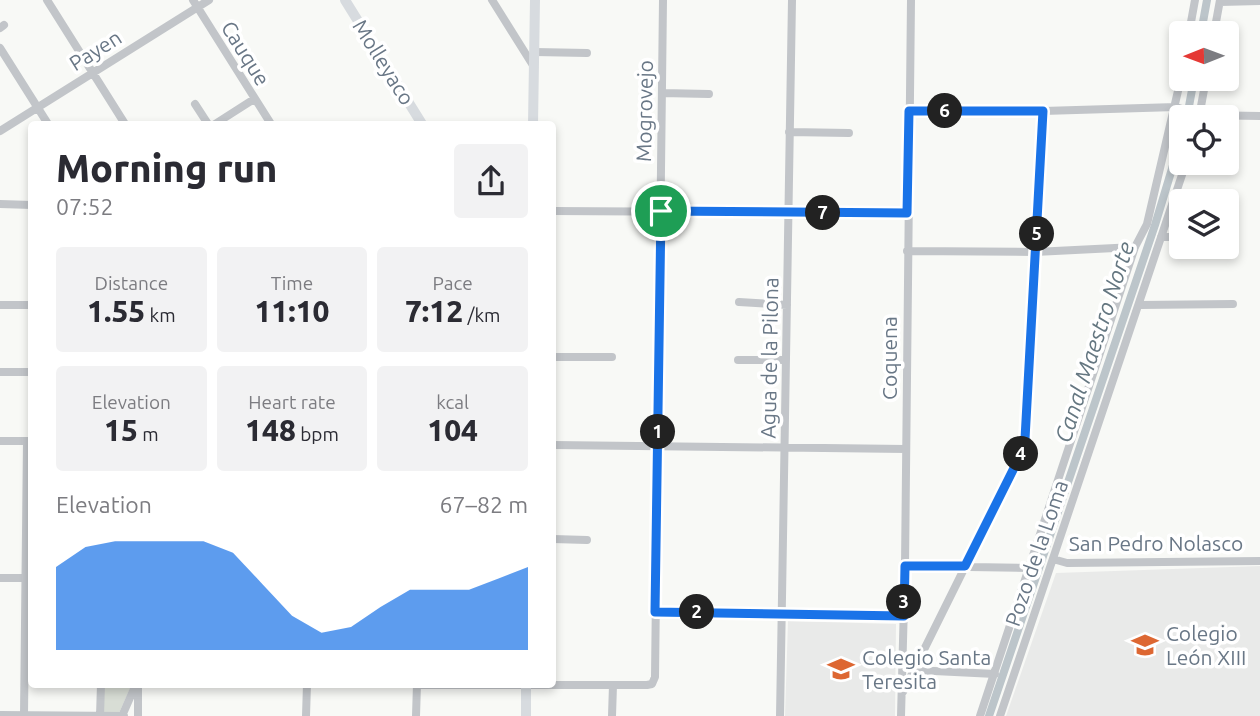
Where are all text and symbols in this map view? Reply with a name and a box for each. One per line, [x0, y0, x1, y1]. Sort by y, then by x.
street label: Molleyaco [348, 15, 420, 109]
street label: Cauque [217, 16, 275, 90]
north arrow [1169, 21, 1239, 91]
map controls [1169, 21, 1239, 259]
street label: Payen [65, 25, 125, 75]
street label: Mogrovejo [631, 60, 657, 162]
pin: 6 [928, 94, 962, 128]
text: 6 [939, 99, 950, 121]
button: locate [1169, 105, 1239, 175]
button: share [454, 144, 528, 218]
text: Morning run [56, 147, 277, 189]
pin [631, 181, 691, 241]
button: layers [1169, 189, 1239, 259]
icon: arrive [642, 192, 680, 230]
text: 07:52 [56, 194, 114, 219]
pin: 7 [806, 196, 840, 230]
text: 7 [817, 201, 828, 223]
pin: 5 [1020, 216, 1054, 252]
text: 5 [1031, 222, 1042, 244]
water label: Canal Maestro Norte [1050, 238, 1138, 446]
text: Distance [95, 272, 168, 294]
text: Time [271, 272, 313, 294]
text: Pace [433, 272, 473, 294]
street label: Agua de la Pilona [756, 277, 782, 439]
text: 1.55 [87, 294, 145, 328]
text: 11:10 [254, 294, 330, 328]
text: 7:12 [405, 294, 463, 328]
text: km [145, 304, 176, 326]
text: /km [463, 304, 500, 326]
street label: Coquena [877, 316, 901, 400]
text: Elevation [92, 391, 171, 413]
text: Heart rate [248, 391, 336, 413]
text: kcal [436, 391, 469, 413]
text: 15 [104, 413, 138, 447]
text: 148 [245, 413, 296, 447]
text: 104 [427, 413, 478, 447]
pin: 1 [640, 414, 676, 450]
text: 1 [652, 420, 663, 442]
text: m [138, 423, 159, 445]
text: bpm [296, 423, 339, 445]
pin: 4 [1004, 436, 1038, 472]
text: 4 [1015, 442, 1026, 464]
street label: Pozo de la Loma [1000, 477, 1072, 629]
text: Elevation [56, 492, 152, 517]
text: 67–82 m [440, 492, 528, 517]
street label: San Pedro Nolasco [1069, 531, 1243, 555]
pin: 3 [886, 584, 922, 620]
text: 3 [898, 590, 909, 612]
pin: 2 [680, 594, 714, 630]
text: 2 [691, 600, 702, 622]
place label: Colegio León XIII [1166, 621, 1246, 669]
school or university icon: Colegio León XIII [1130, 630, 1160, 660]
place label: Colegio Santa Teresita [862, 645, 991, 693]
school or university icon: Colegio Santa Teresita [826, 654, 856, 684]

